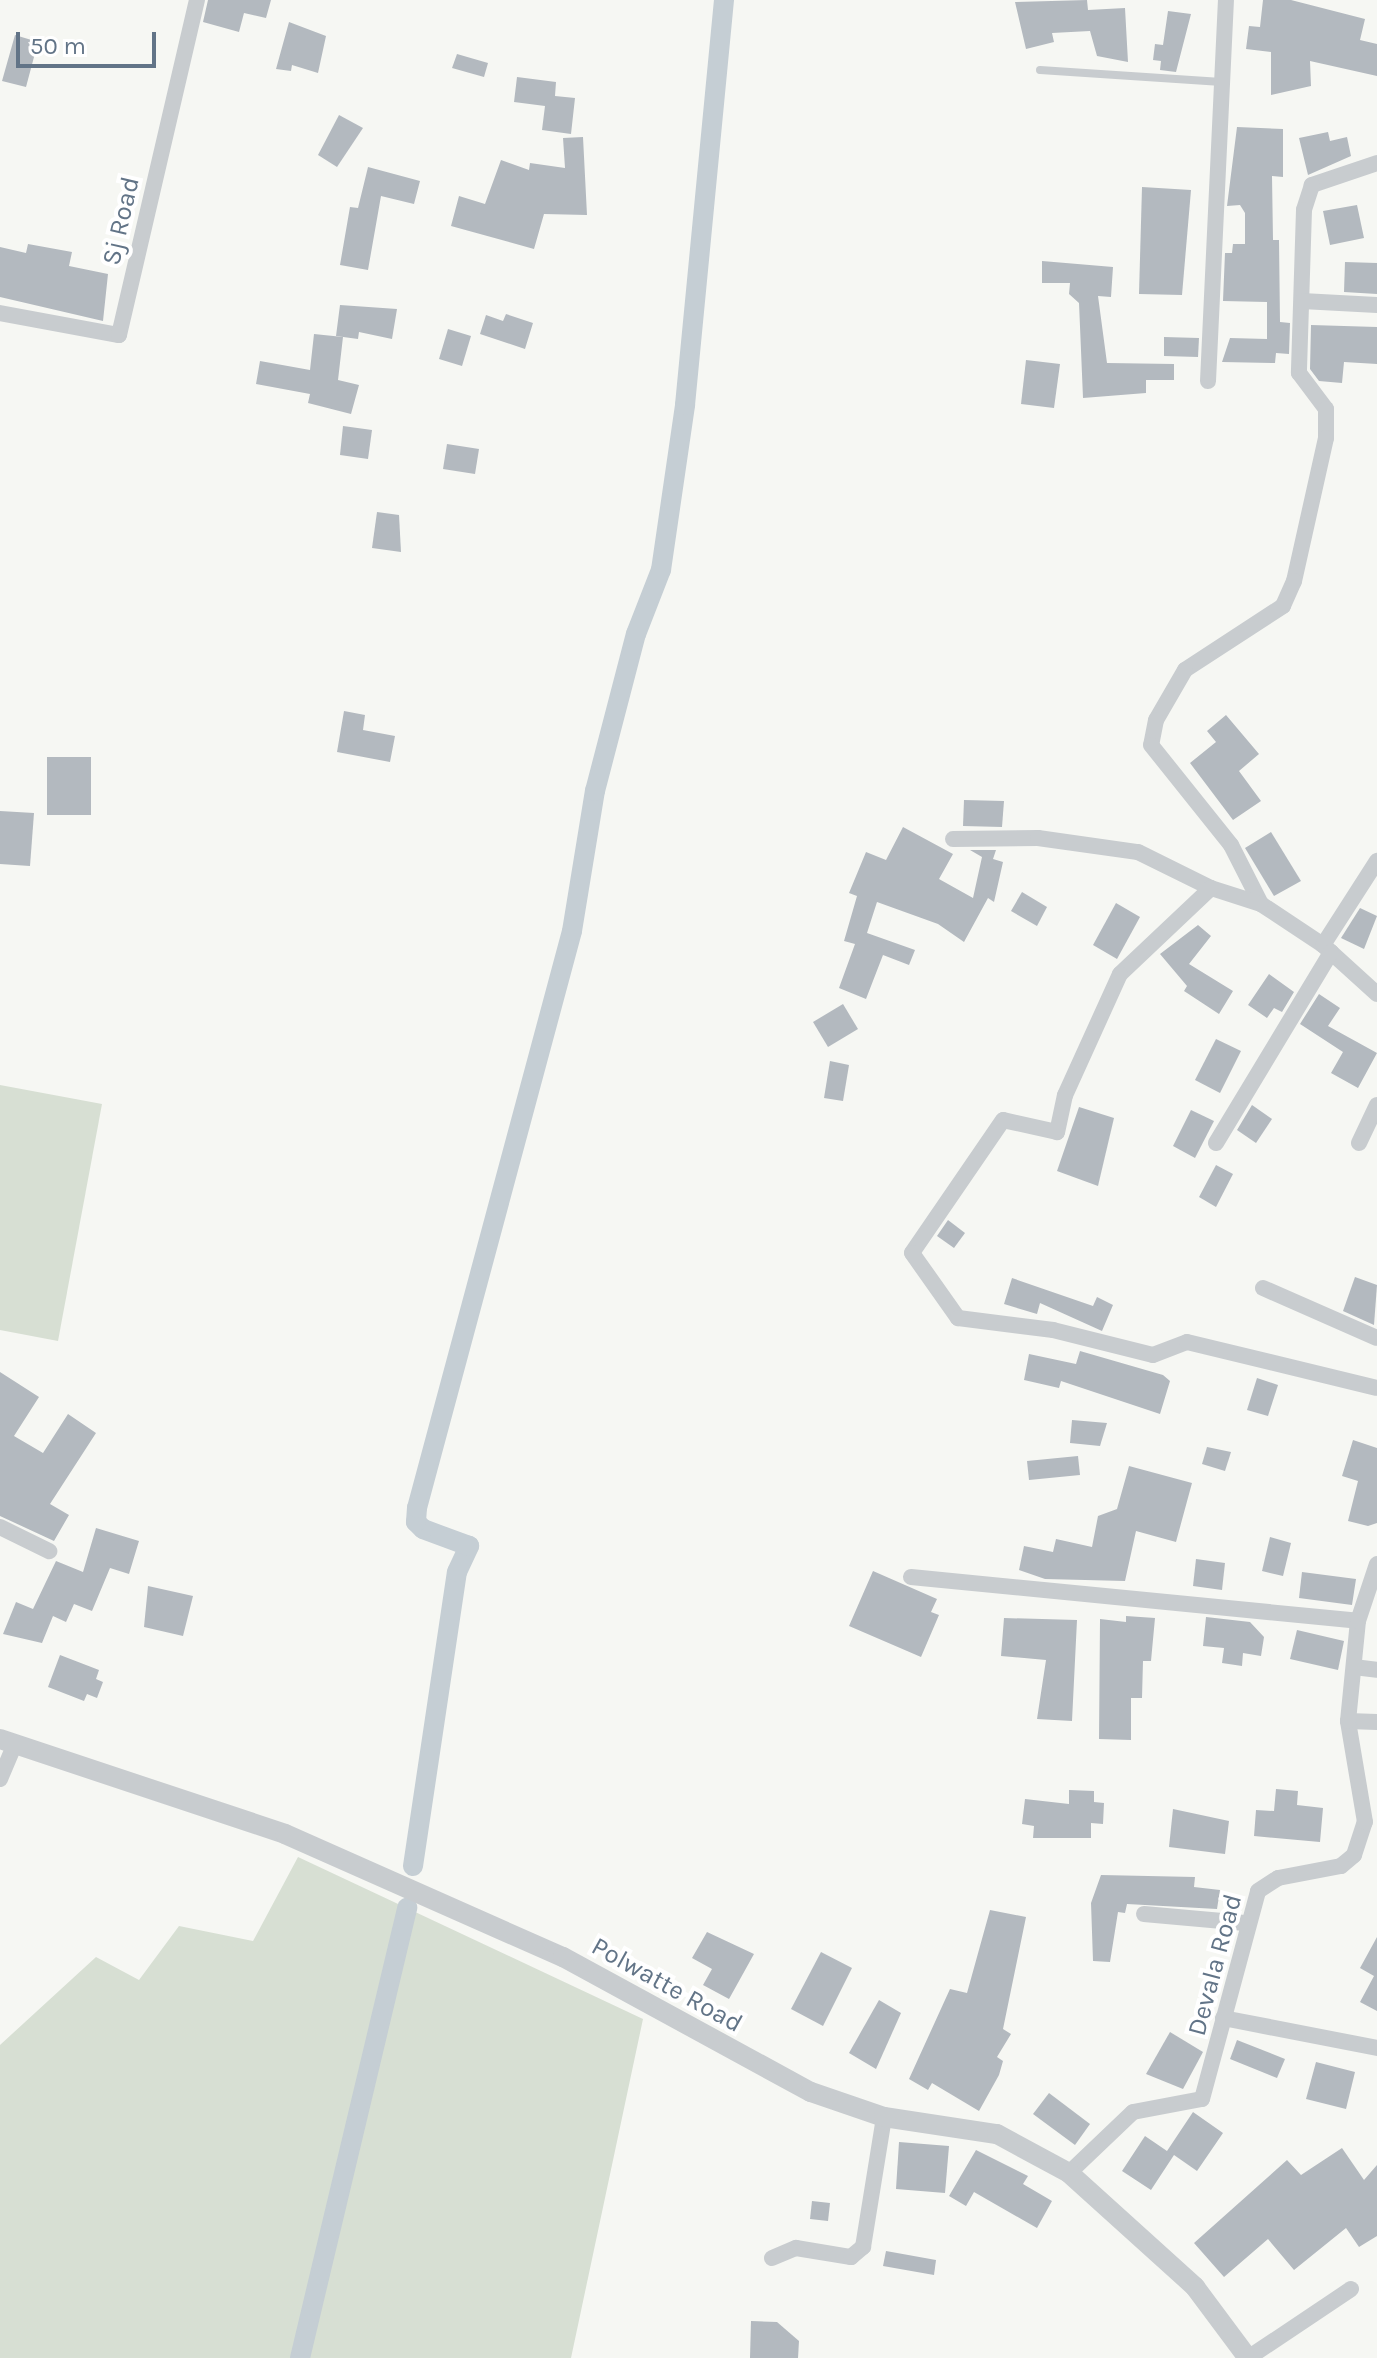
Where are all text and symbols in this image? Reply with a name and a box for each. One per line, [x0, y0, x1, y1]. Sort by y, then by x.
scale bar [20, 16, 160, 66]
text: 50 m [30, 32, 86, 60]
street label: Sj Road [96, 174, 146, 268]
street label: Devala Road [1181, 1891, 1249, 2039]
street label: Polwatte Road [586, 1931, 748, 2039]

